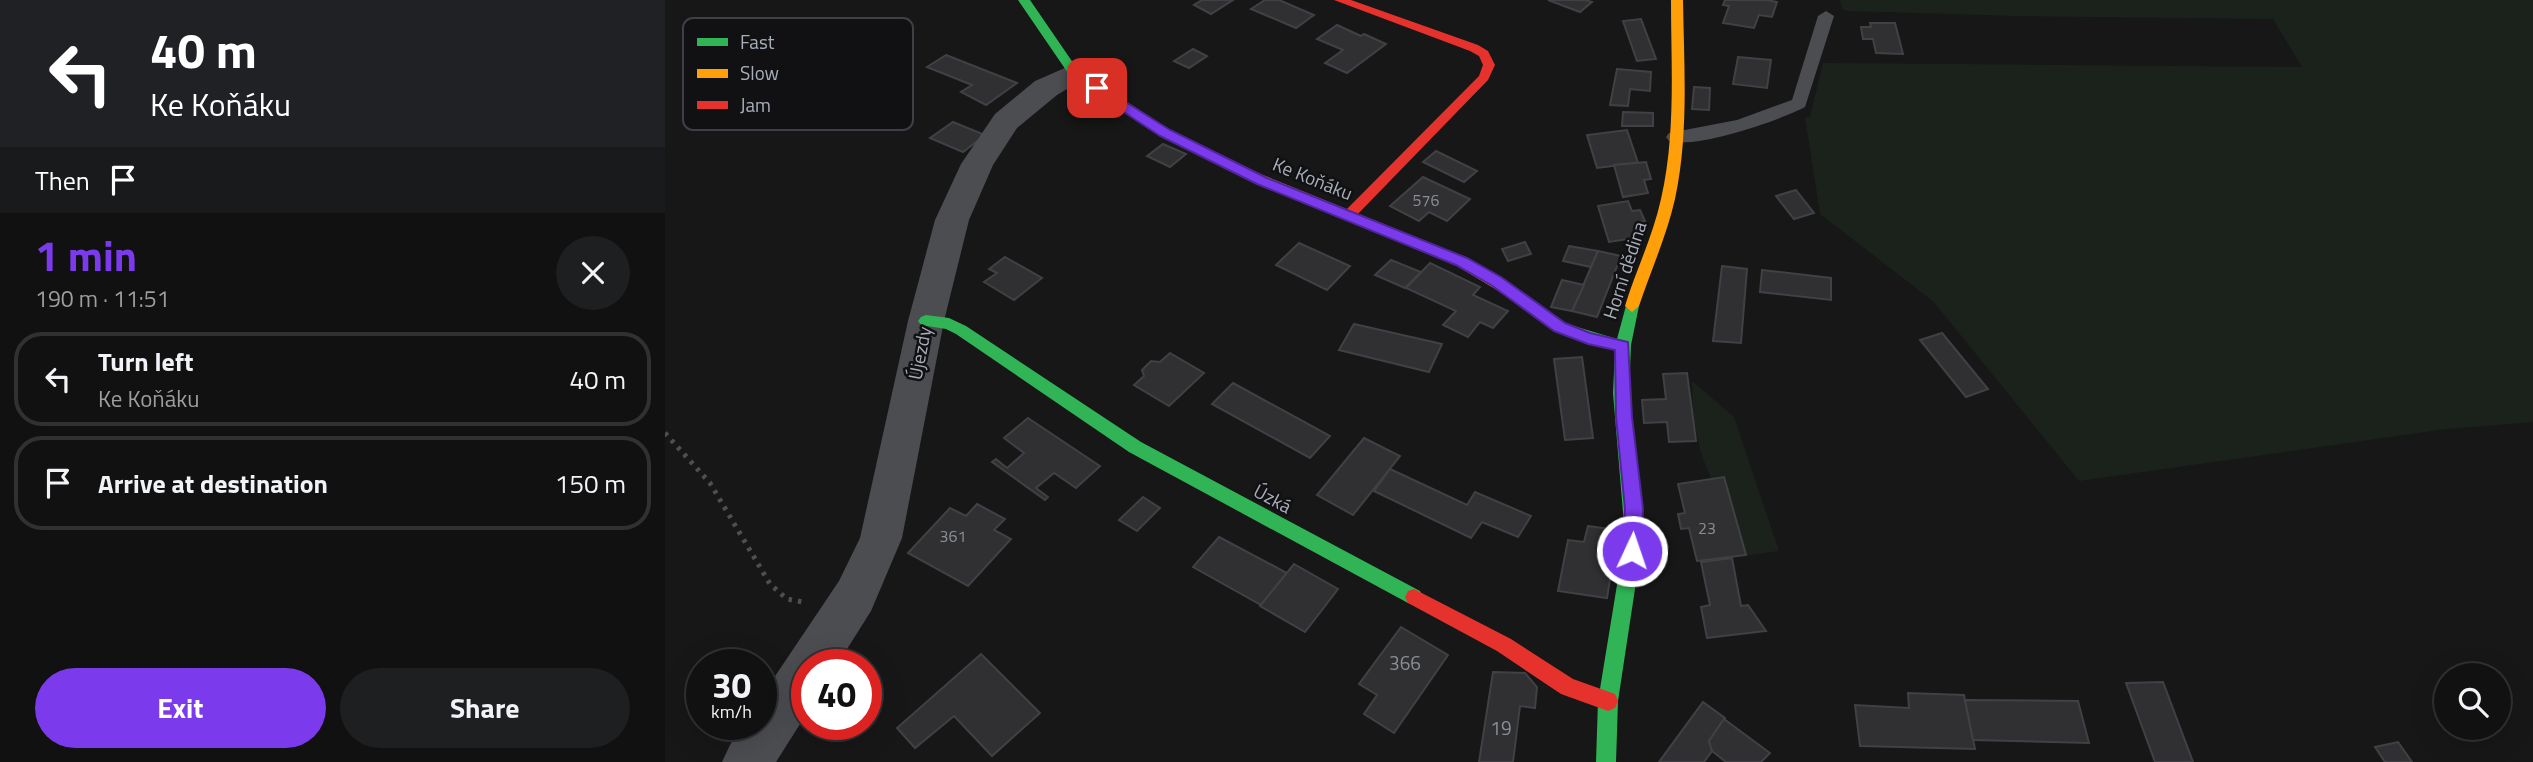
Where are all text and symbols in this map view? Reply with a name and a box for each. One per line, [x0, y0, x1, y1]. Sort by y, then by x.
text: 40 m [150, 12, 257, 87]
legend [683, 18, 913, 130]
text: Fast [740, 27, 775, 56]
icon: left [35, 28, 126, 119]
text: Slow [740, 58, 779, 87]
pin [1067, 58, 1127, 118]
icon: arrive [1078, 69, 1116, 107]
text: Ke Koňáku [150, 80, 291, 128]
text: Jam [740, 90, 771, 119]
street label: Ke Koňáku [1269, 149, 1357, 207]
text: Then [35, 161, 90, 200]
icon: arrive [104, 161, 142, 199]
house number: 576 [1413, 188, 1439, 212]
street label: Horní dědina [1595, 217, 1654, 323]
text: 1 min [35, 223, 137, 287]
button: close [556, 236, 630, 310]
text: 190 m · 11:51 [35, 281, 170, 316]
street label: Újezdy [900, 324, 938, 382]
text: Turn left [98, 342, 193, 381]
icon: left [39, 360, 77, 398]
text: 40 m [569, 360, 626, 399]
text: Ke Koňáku [98, 381, 199, 416]
icon: arrive [39, 464, 77, 502]
text: Arrive at destination [98, 464, 328, 503]
text: 150 m [555, 464, 626, 503]
street label: Úzká [1249, 476, 1298, 520]
position arrow [1595, 514, 1669, 588]
house number: 23 [1698, 516, 1716, 540]
house number: 361 [940, 524, 966, 548]
house number: 366 [1389, 648, 1421, 677]
speed limit sign: 40 [791, 649, 882, 740]
text: 30 [712, 658, 751, 712]
map controls [2434, 663, 2511, 740]
button: search [2434, 663, 2511, 740]
button: Exit [35, 668, 326, 748]
button: Share [340, 668, 630, 748]
text: km/h [711, 698, 752, 725]
house number: 19 [1490, 713, 1512, 742]

